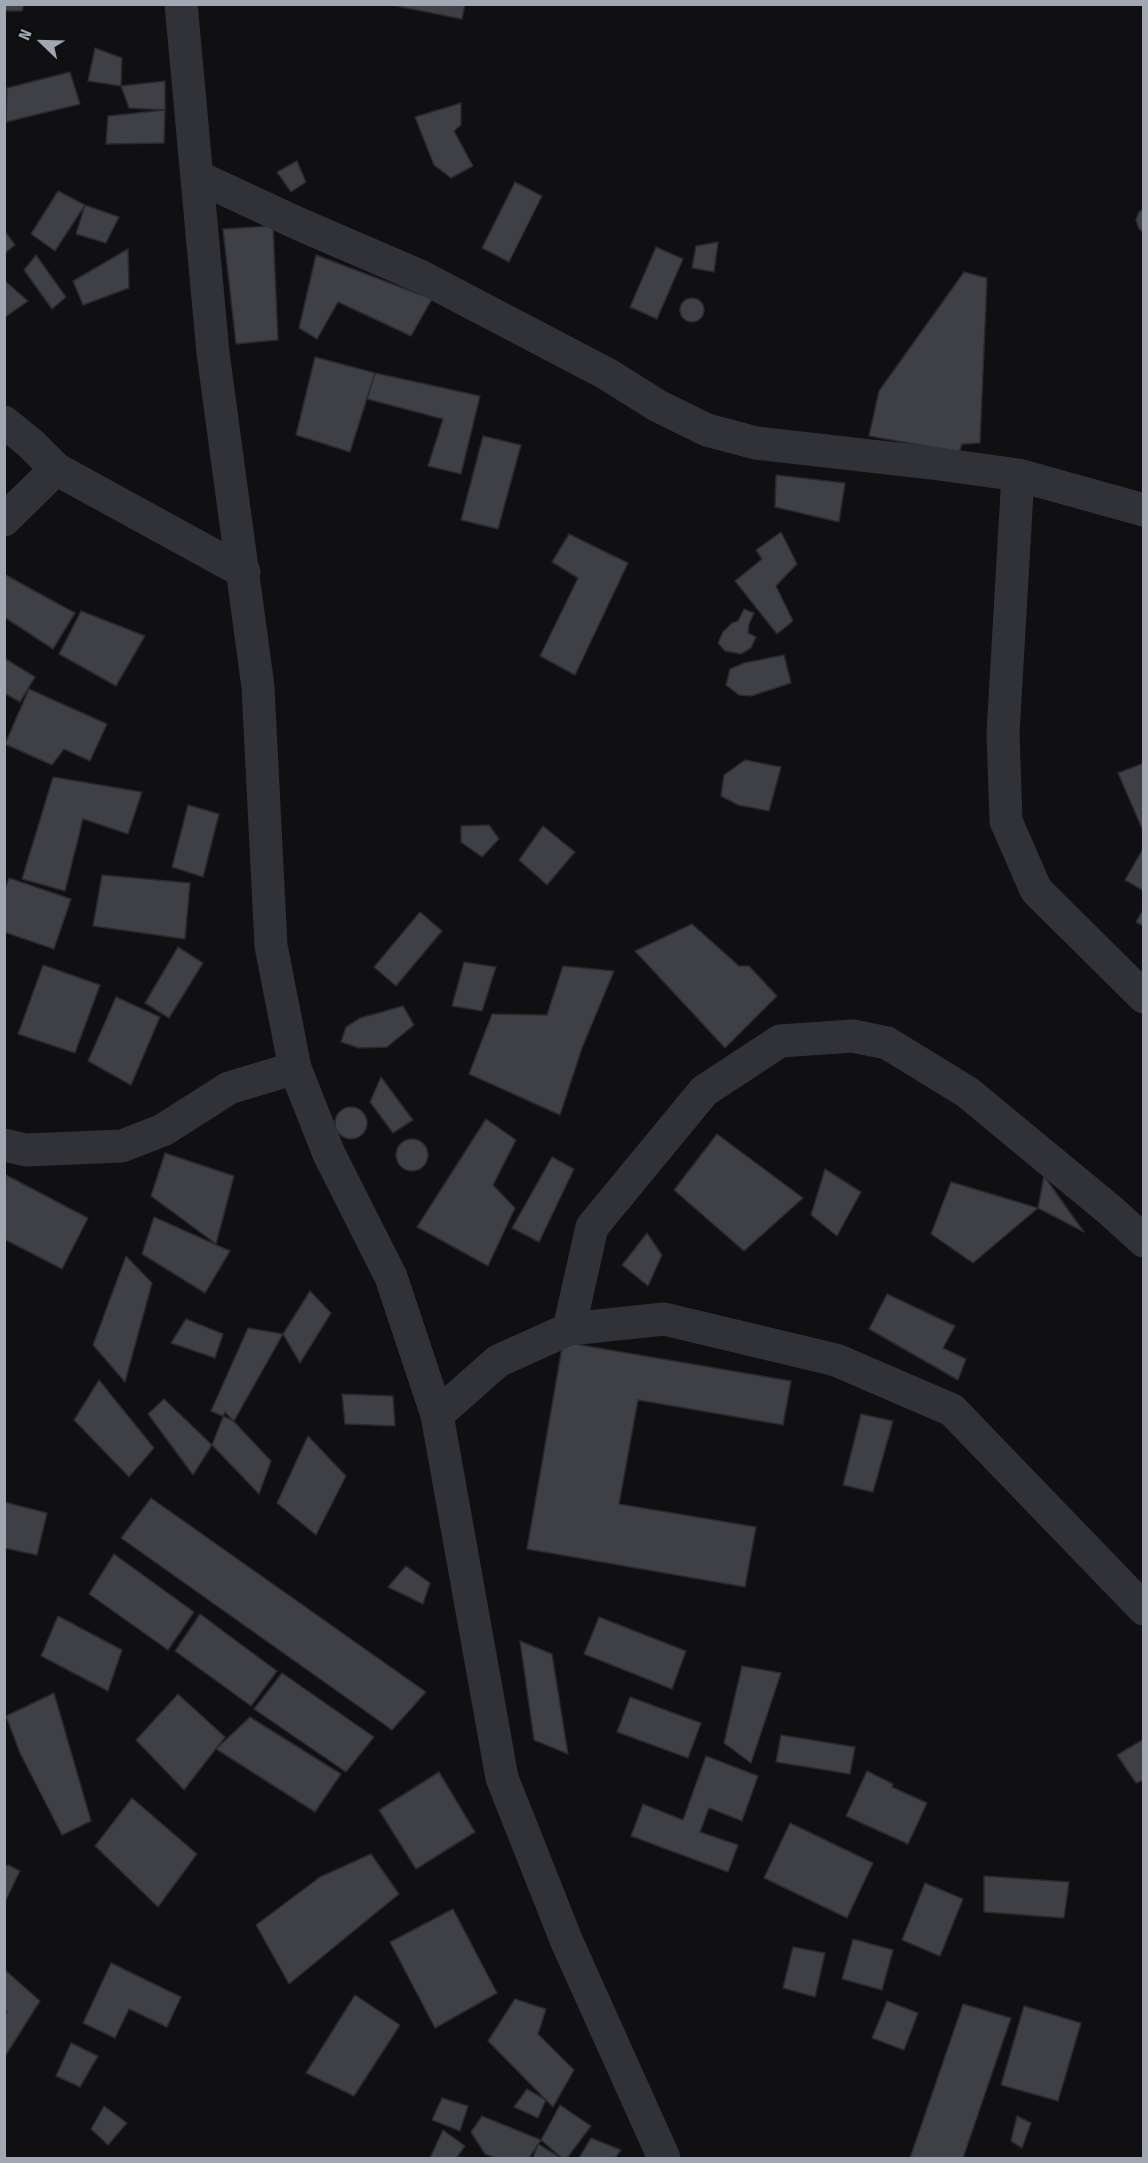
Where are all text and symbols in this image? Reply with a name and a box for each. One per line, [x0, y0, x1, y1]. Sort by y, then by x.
north arrow [12, 12, 72, 72]
text: N [14, 27, 36, 43]

